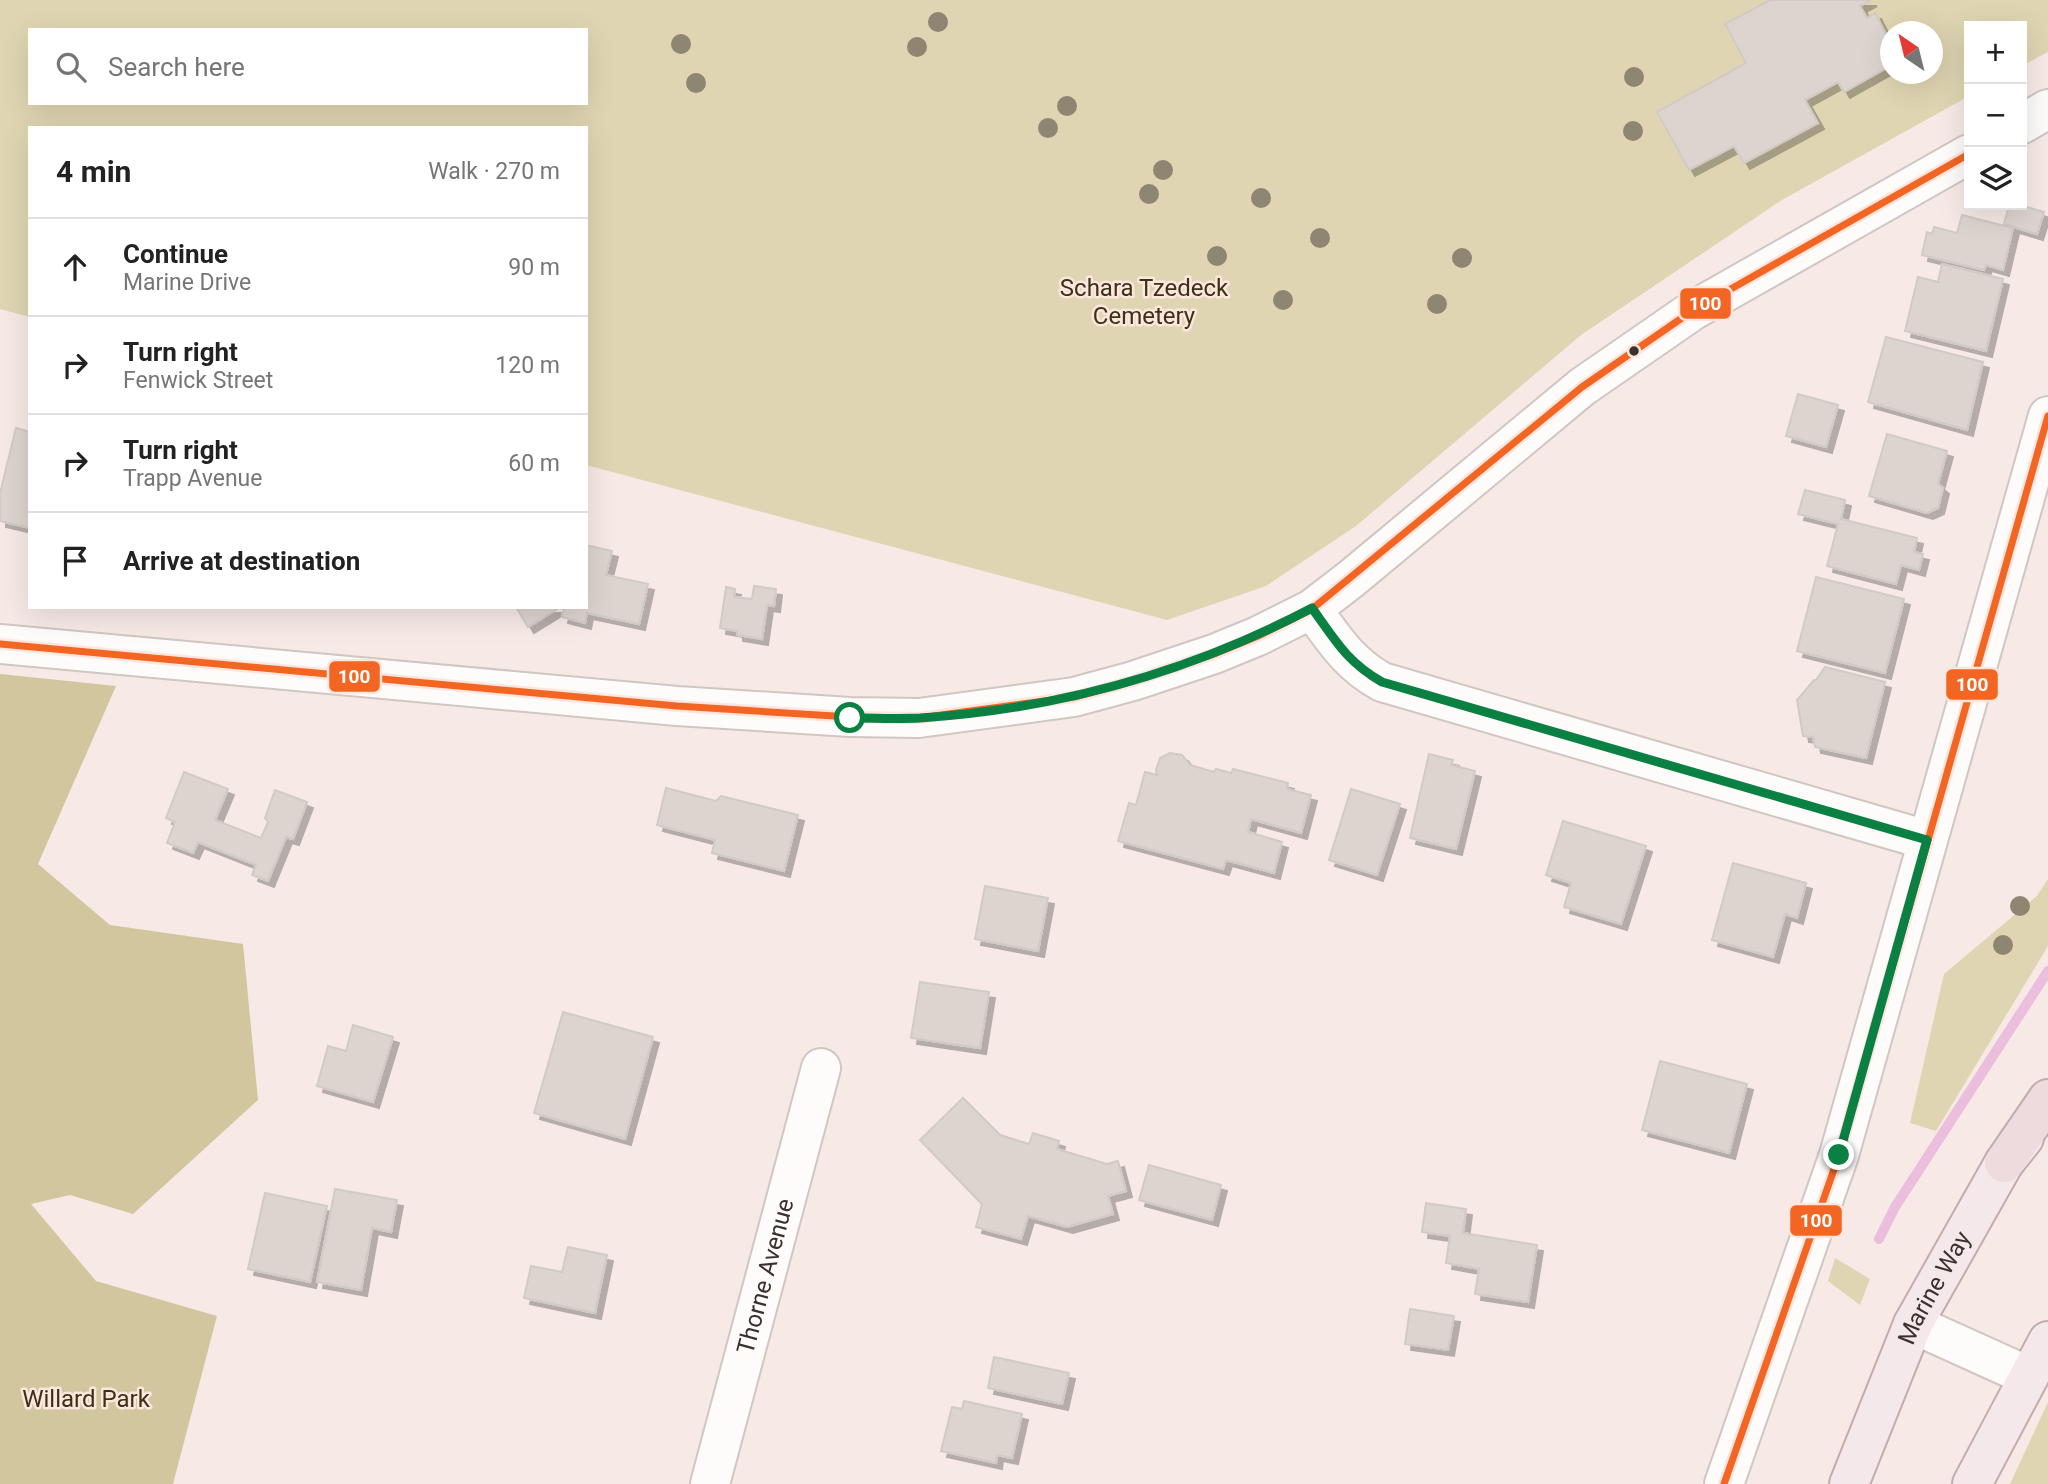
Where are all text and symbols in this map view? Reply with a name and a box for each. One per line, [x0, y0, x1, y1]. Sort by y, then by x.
north arrow [1880, 21, 1943, 84]
map controls [1964, 21, 2027, 210]
button: + [1964, 21, 2027, 84]
search box [28, 28, 588, 105]
icon: search [52, 48, 90, 86]
text: Search here [108, 52, 245, 82]
button: − [1964, 84, 2027, 147]
button: layers [1964, 147, 2027, 210]
text: 4 min [56, 154, 131, 189]
text: Walk · 270 m [428, 158, 560, 185]
text: Continue [123, 239, 228, 269]
icon: ahead [56, 248, 94, 286]
text: 90 m [508, 254, 560, 281]
text: Marine Drive [123, 269, 251, 296]
park label: Schara Tzedeck Cemetery [1060, 274, 1229, 330]
line badge: 100 [1679, 287, 1732, 320]
text: 100 [1689, 292, 1721, 315]
text: Turn right [123, 337, 238, 367]
unlabelled marker [1627, 344, 1641, 358]
icon: right [56, 346, 94, 384]
text: 120 m [495, 352, 560, 379]
text: Fenwick Street [123, 367, 273, 394]
text: Turn right [123, 435, 238, 465]
icon: right [56, 444, 94, 482]
text: 60 m [508, 450, 560, 477]
text: Trapp Avenue [123, 465, 262, 492]
icon: arrive [56, 542, 94, 580]
text: Arrive at destination [123, 546, 360, 576]
line badge: 100 [328, 660, 381, 693]
text: 100 [338, 665, 370, 688]
line badge: 100 [1945, 668, 1999, 701]
text: 100 [1956, 673, 1988, 696]
route start [834, 702, 865, 733]
route end [1823, 1139, 1854, 1170]
street label: Thorne Avenue [731, 1195, 800, 1357]
line badge: 100 [1789, 1204, 1843, 1237]
text: 100 [1800, 1209, 1832, 1232]
street label: Marine Way [1892, 1226, 1977, 1349]
park label: Willard Park [22, 1385, 151, 1413]

